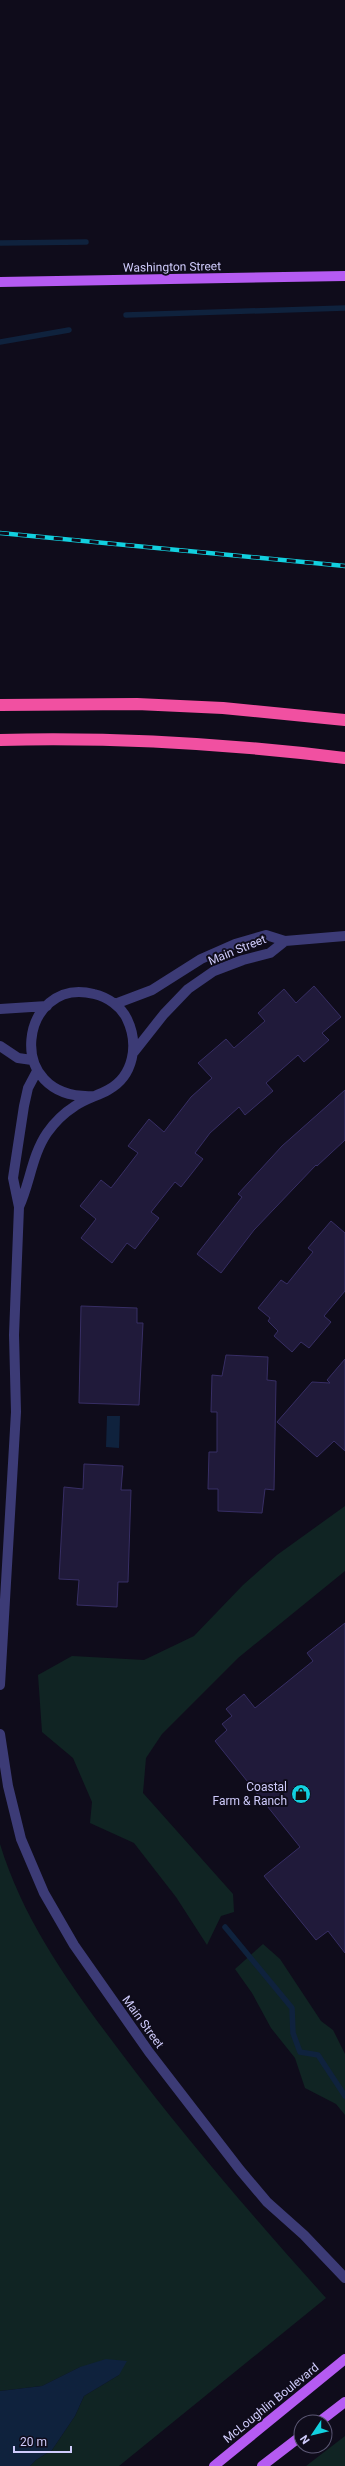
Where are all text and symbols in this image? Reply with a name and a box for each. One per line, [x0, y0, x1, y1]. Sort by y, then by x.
street label: Washington Street [123, 259, 221, 275]
street label: Main Street [206, 932, 268, 968]
place label: Coastal Farm & Ranch [213, 1780, 287, 1808]
shop icon: Coastal Farm & Ranch [290, 1783, 312, 1805]
street label: Main Street [119, 1993, 167, 2051]
street label: McLoughlin Boulevard [221, 2360, 321, 2446]
north arrow [293, 2414, 333, 2454]
scale bar [14, 2428, 71, 2454]
text: N [298, 2432, 313, 2446]
text: 20 m [20, 2435, 47, 2449]

